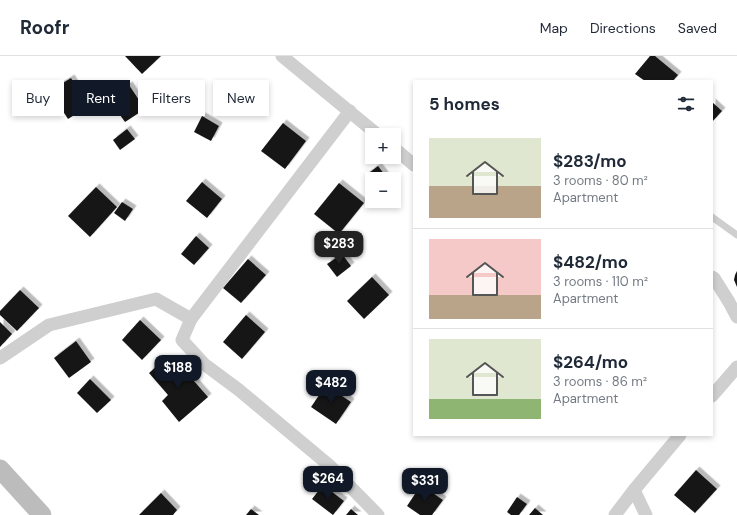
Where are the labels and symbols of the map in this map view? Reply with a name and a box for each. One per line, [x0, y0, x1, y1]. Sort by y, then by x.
pin: $283 [315, 231, 363, 265]
pin: $188 [154, 355, 202, 389]
pin: $482 [307, 370, 355, 404]
pin: $264 [304, 466, 352, 500]
pin: $331 [401, 468, 449, 502]

